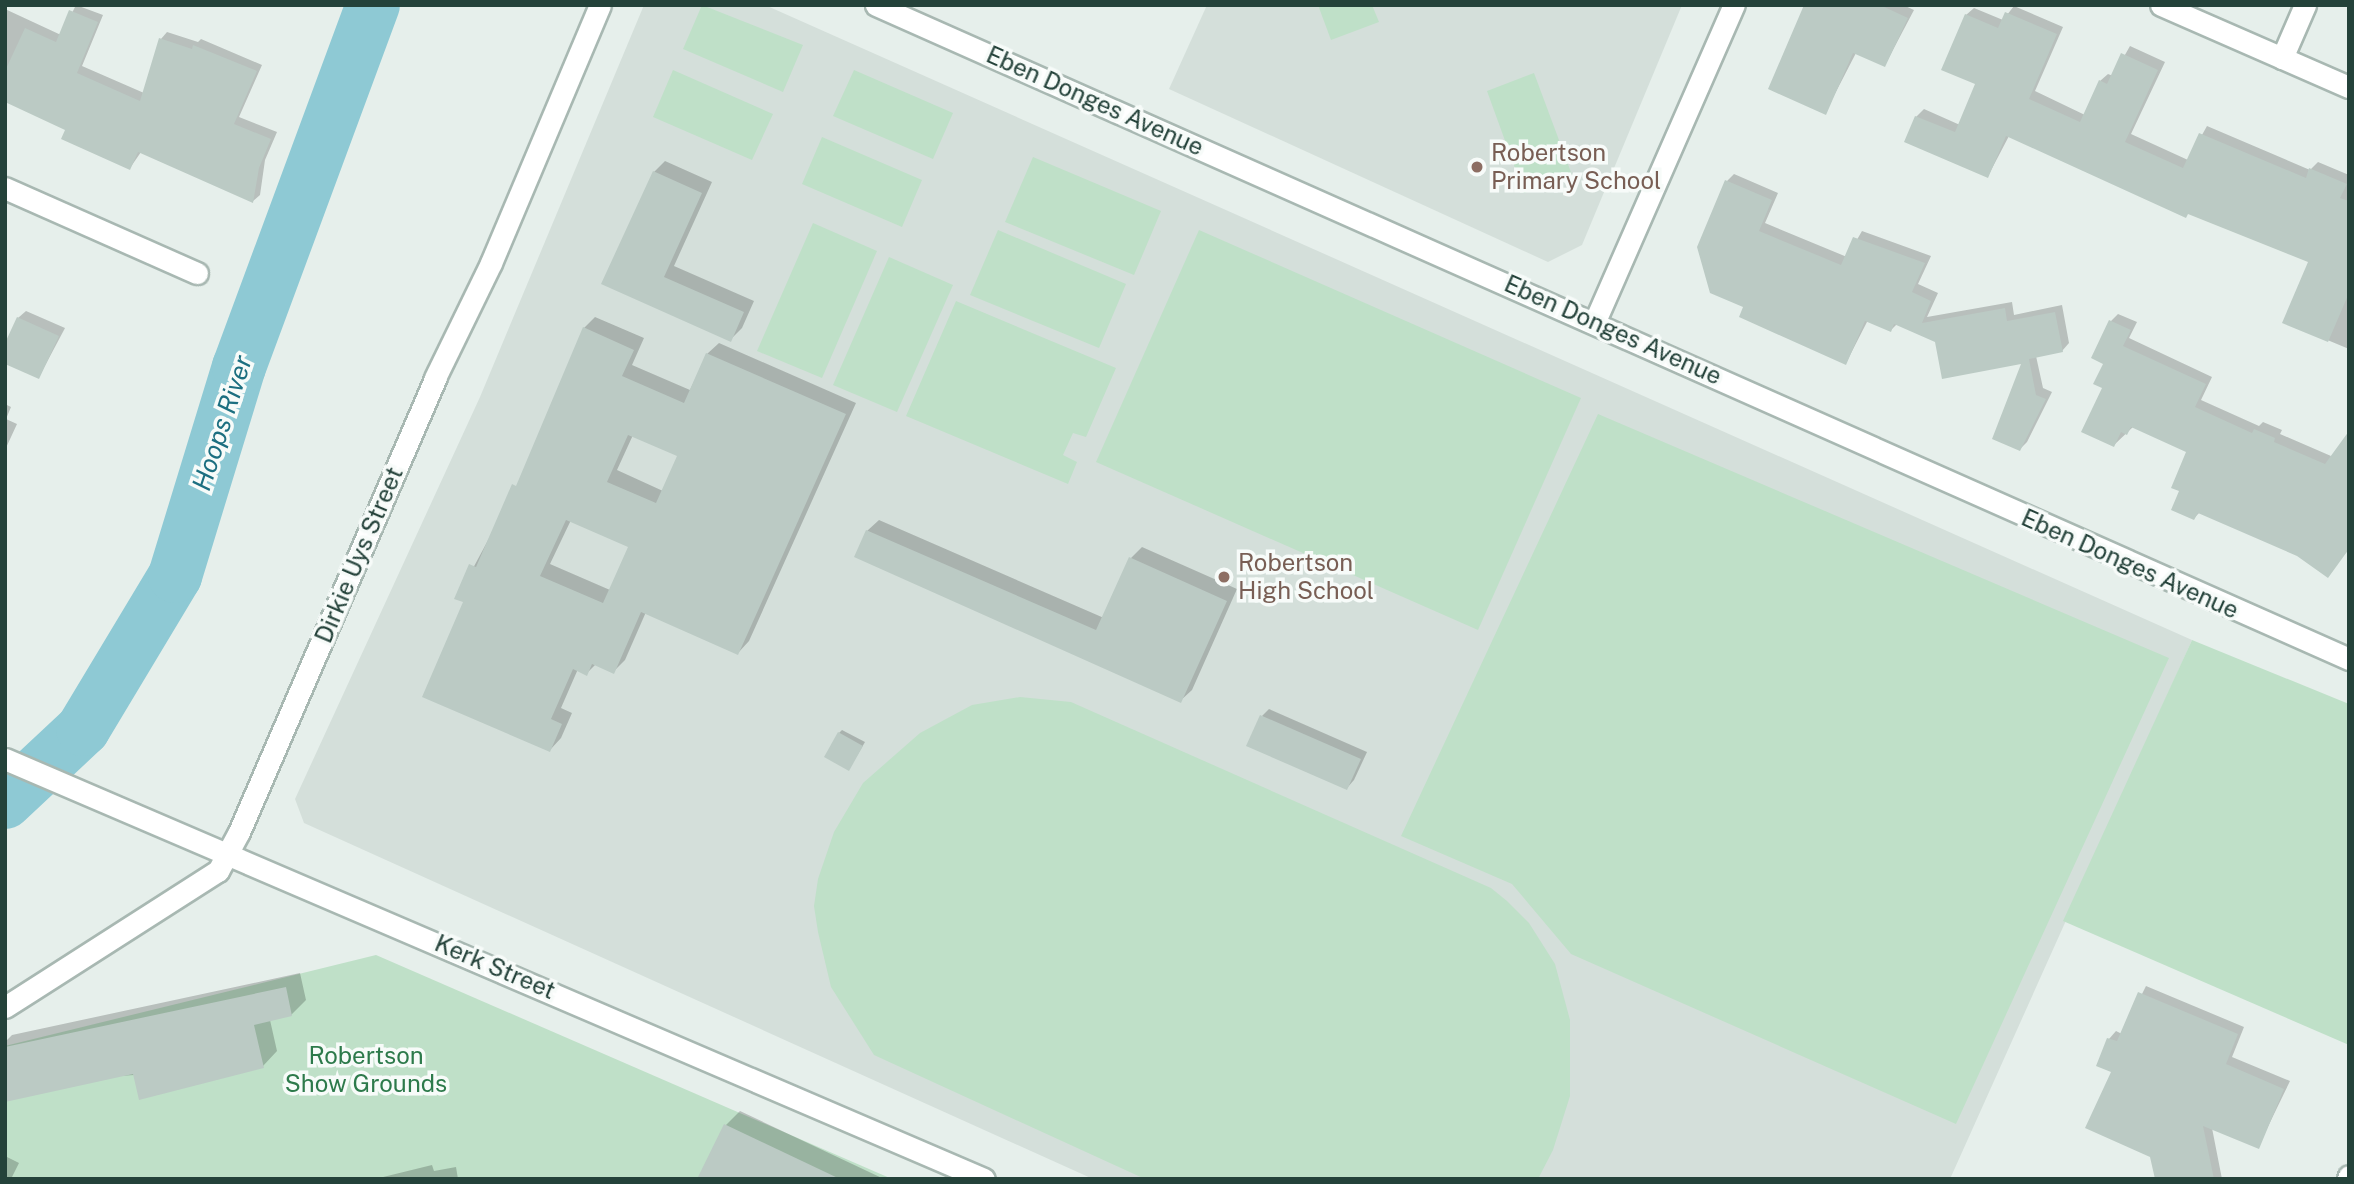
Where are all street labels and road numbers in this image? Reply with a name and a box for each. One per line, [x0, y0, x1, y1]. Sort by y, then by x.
street label: Eben Donges Avenue [982, 40, 1208, 162]
street label: Eben Donges Avenue [1500, 269, 1726, 391]
street label: Dirkie Uys Street [309, 463, 409, 647]
street label: Eben Donges Avenue [2017, 503, 2243, 625]
street label: Kerk Street [430, 929, 560, 1005]

